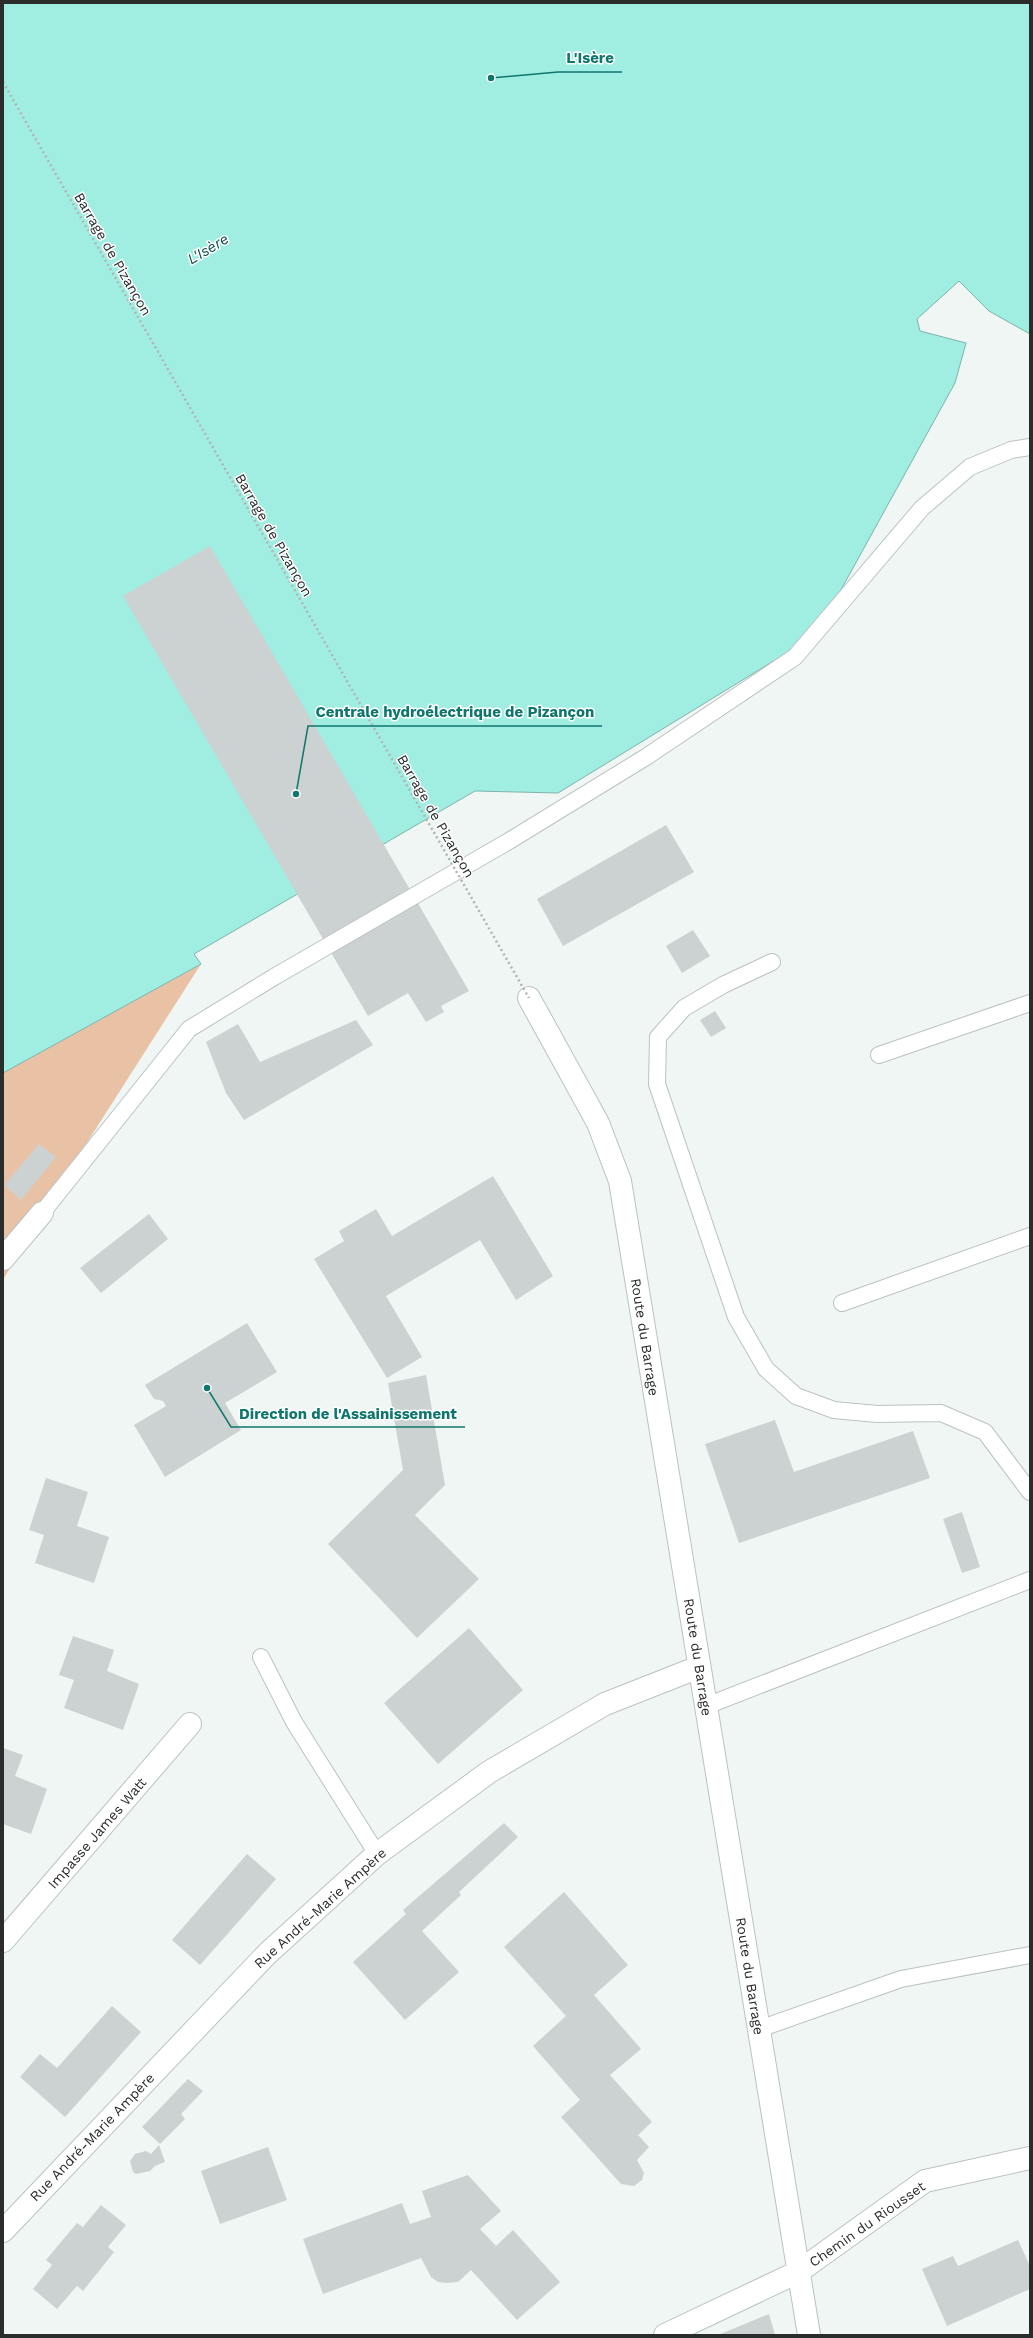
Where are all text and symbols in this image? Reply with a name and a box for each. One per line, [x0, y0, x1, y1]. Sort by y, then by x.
callout: L'Isère [558, 45, 622, 72]
text: L'Isère [566, 49, 614, 67]
street label: Barrage de Pizançon [71, 190, 155, 318]
water label: L'Isère [184, 230, 232, 268]
street label: Barrage de Pizançon [232, 471, 316, 599]
callout: Centrale hydroélectrique de Pizançon [308, 699, 602, 726]
text: Centrale hydroélectrique de Pizançon [316, 703, 594, 721]
street label: Barrage de Pizançon [394, 752, 478, 880]
street label: Route du Barrage [628, 1277, 662, 1397]
callout: Direction de l'Assainissement [231, 1400, 465, 1427]
text: Direction de l'Assainissement [239, 1405, 457, 1423]
street label: Route du Barrage [681, 1597, 715, 1717]
street label: Impasse James Watt [45, 1774, 150, 1892]
street label: Rue André-Marie Ampère [251, 1845, 389, 1971]
street label: Route du Barrage [733, 1916, 767, 2036]
street label: Rue André-Marie Ampère [26, 2070, 158, 2204]
street label: Chemin du Riousset [806, 2178, 928, 2270]

